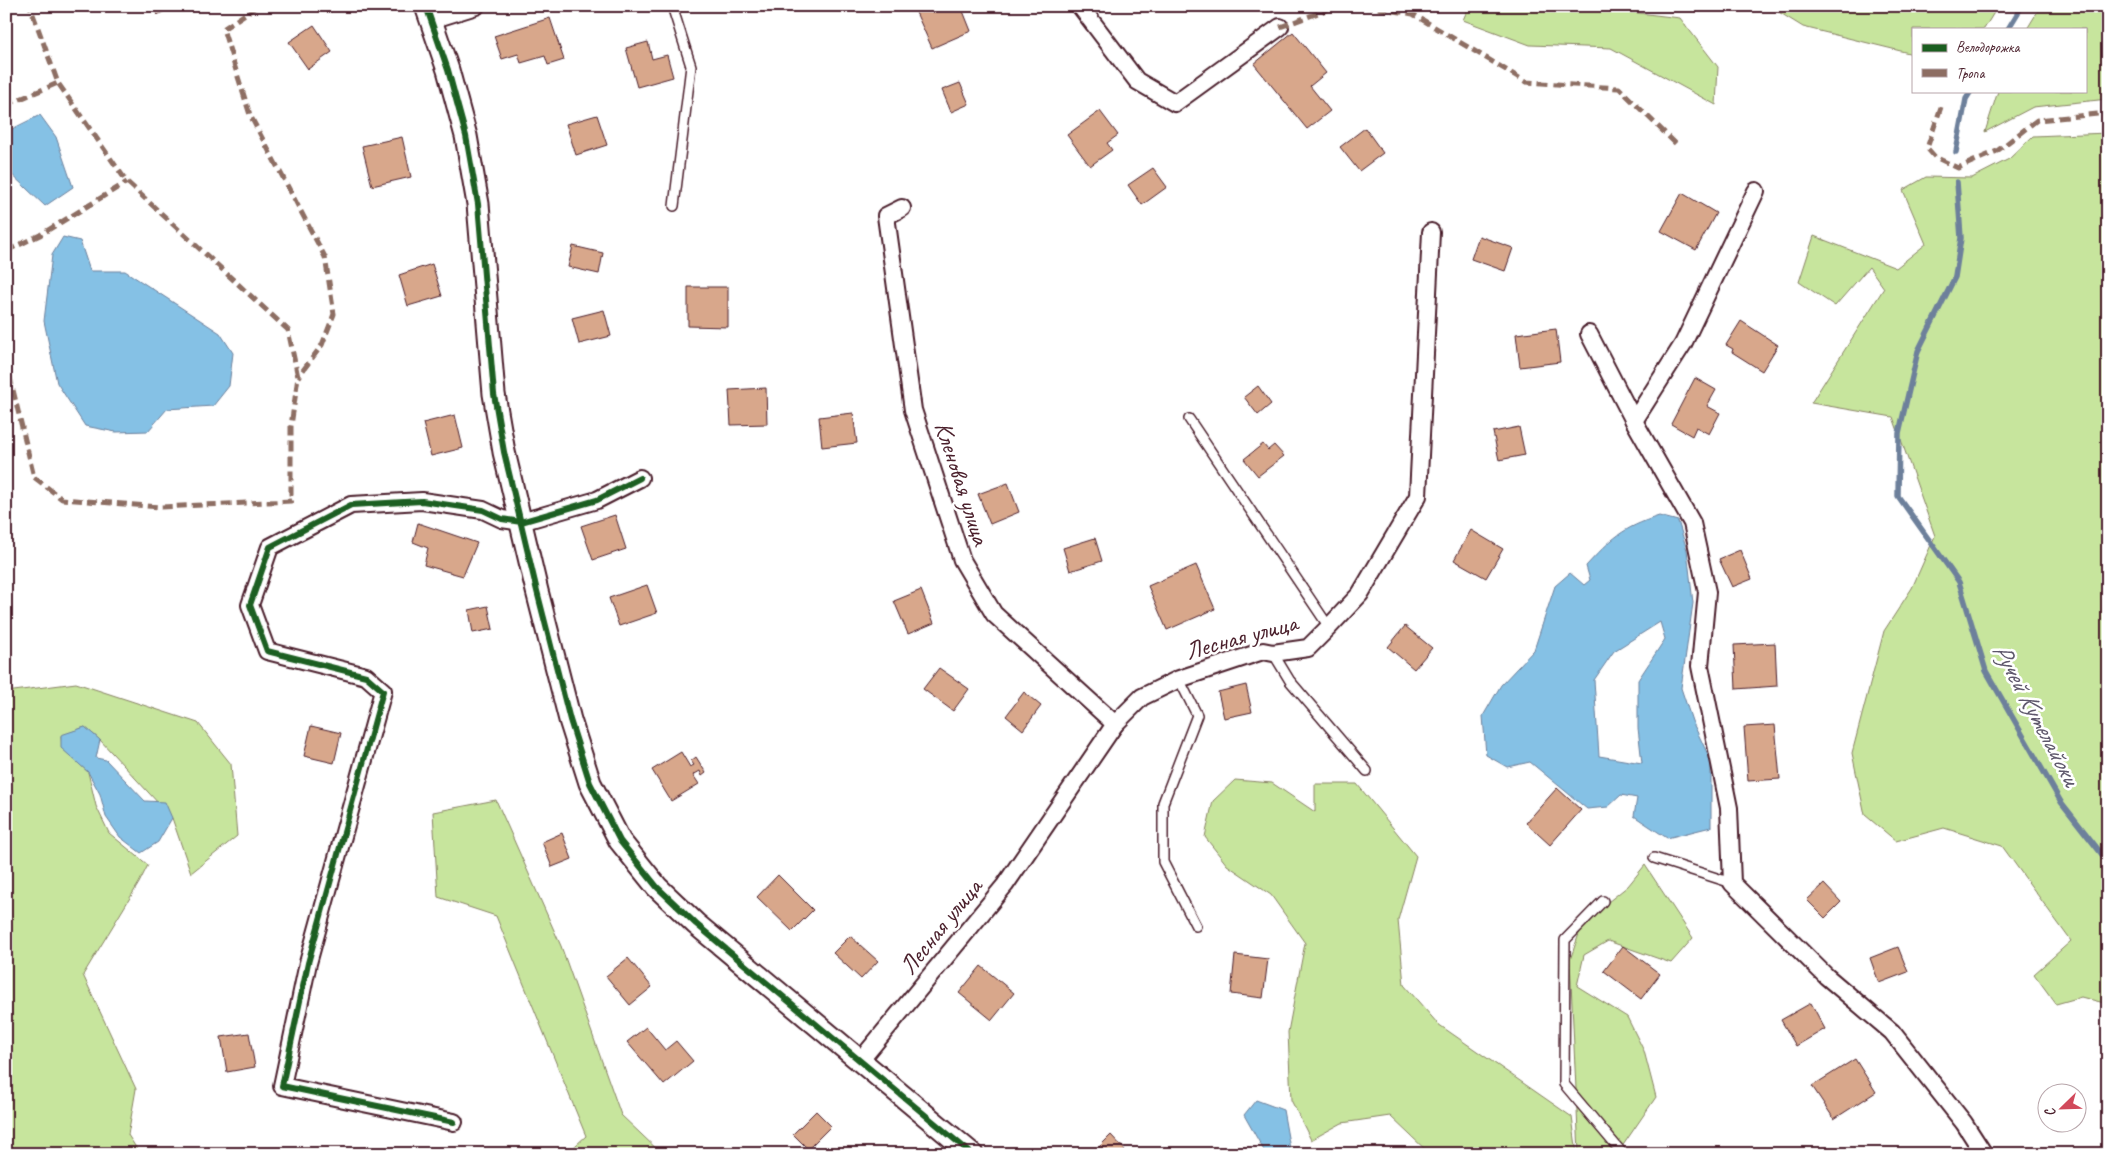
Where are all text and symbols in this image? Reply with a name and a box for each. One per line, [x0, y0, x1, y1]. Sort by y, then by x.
legend [1912, 28, 2086, 92]
text: Велодорожка [1956, 38, 2020, 57]
text: Тропа [1956, 64, 1985, 83]
street label: Кленовая улица [927, 417, 998, 551]
street label: Лесная улица [1182, 606, 1303, 667]
water label: Ручей Кутелайоки [1985, 637, 2089, 793]
street label: Лесная улица [892, 870, 991, 981]
north arrow [2036, 1082, 2086, 1132]
text: С [2040, 1104, 2060, 1119]

